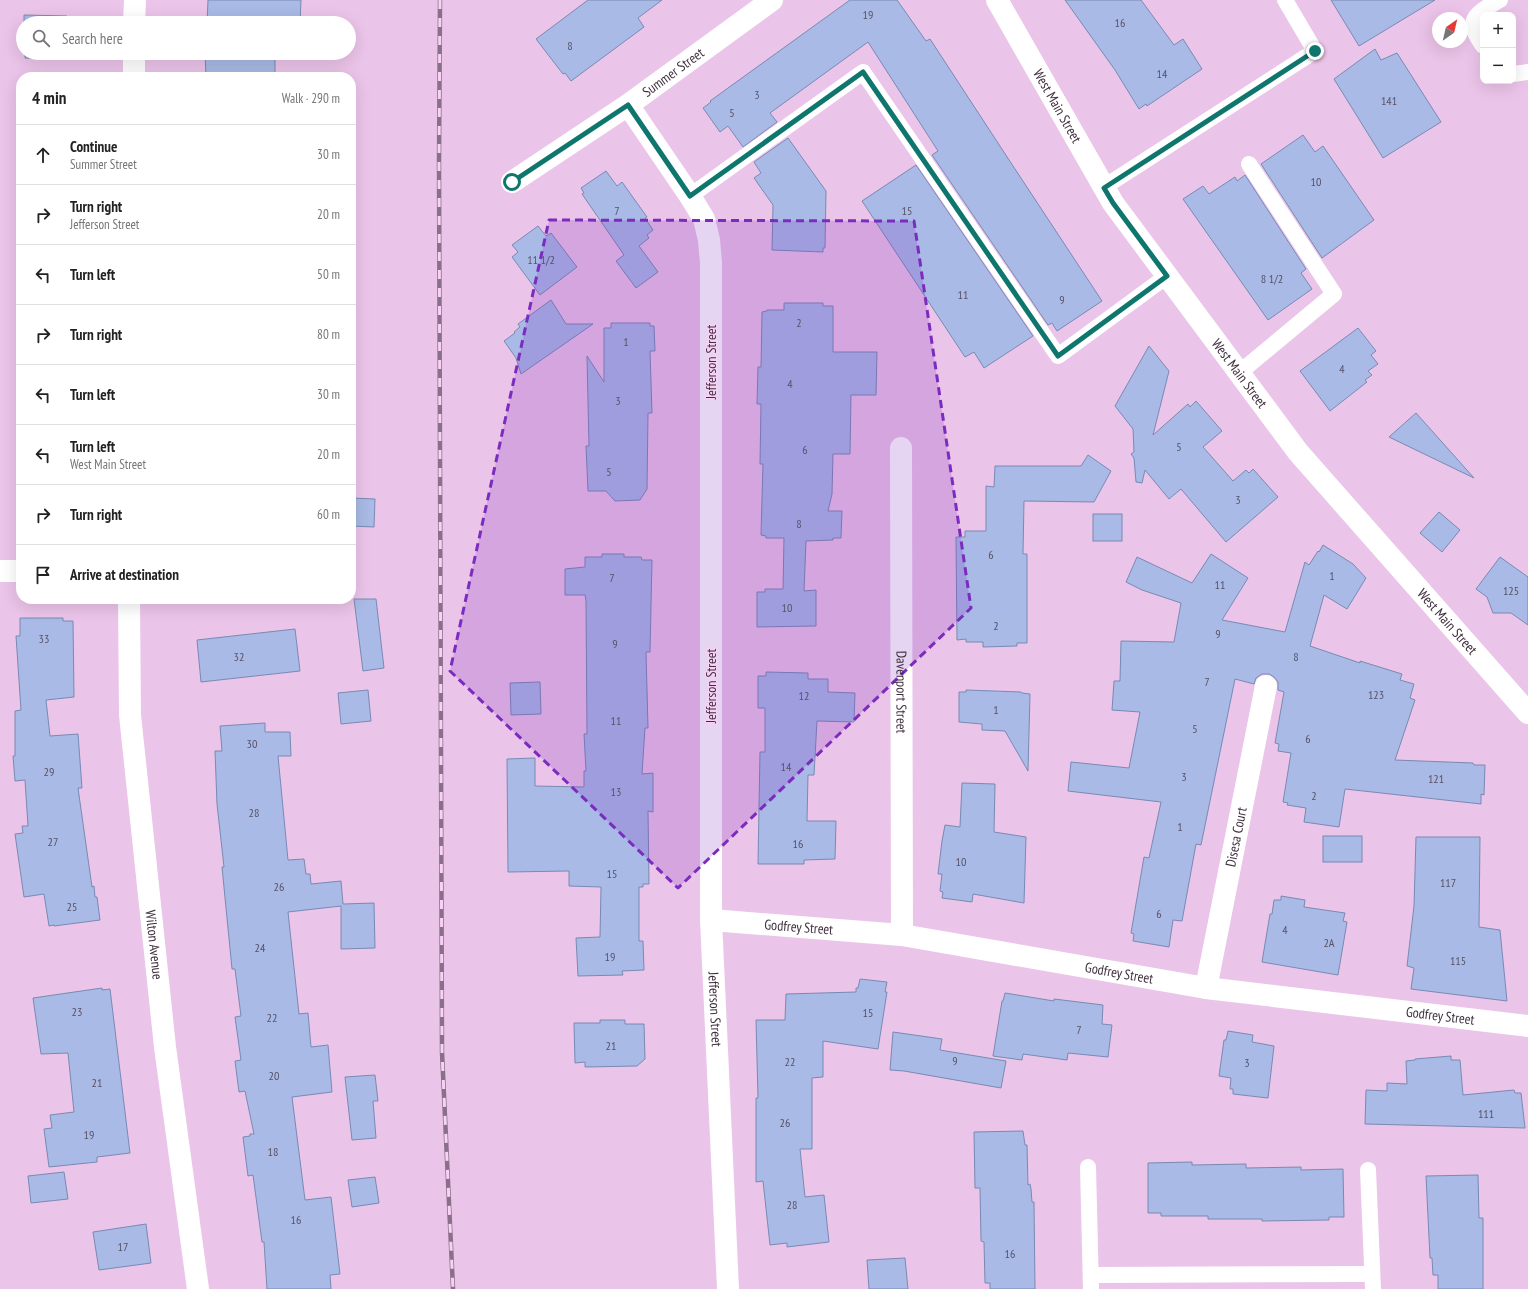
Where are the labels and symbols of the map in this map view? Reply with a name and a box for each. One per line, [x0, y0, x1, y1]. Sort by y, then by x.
house number: 19 [863, 7, 873, 22]
north arrow [1432, 12, 1468, 48]
house number: 16 [1115, 15, 1125, 30]
house number: 8 [567, 38, 573, 53]
route end [1306, 42, 1324, 60]
street label: Summer Street [639, 44, 708, 101]
street label: West Main Street [1029, 66, 1086, 146]
house number: 14 [1157, 66, 1168, 81]
house number: 3 [754, 87, 760, 102]
house number: 141 [1381, 93, 1397, 108]
house number: 5 [729, 105, 735, 120]
route start [503, 173, 521, 191]
house number: 10 [1311, 174, 1321, 189]
house number: 7 [614, 203, 620, 218]
house number: 15 [902, 203, 912, 218]
house number: 11 1/2 [527, 252, 555, 267]
house number: 8 1/2 [1261, 271, 1283, 286]
house number: 11 [958, 287, 968, 302]
house number: 9 [1059, 292, 1065, 307]
house number: 2 [796, 315, 802, 330]
street label: Jefferson Street [702, 324, 720, 400]
house number: 1 [623, 334, 629, 349]
street label: West Main Street [1208, 335, 1271, 412]
house number: 4 [1339, 361, 1345, 376]
house number: 4 [787, 376, 793, 391]
house number: 3 [615, 393, 621, 408]
house number: 5 [1176, 439, 1182, 454]
house number: 6 [802, 442, 808, 457]
house number: 5 [606, 464, 612, 479]
house number: 3 [1235, 492, 1241, 507]
house number: 8 [796, 516, 802, 531]
house number: 6 [988, 547, 994, 562]
house number: 1 [1329, 568, 1335, 583]
house number: 7 [609, 570, 615, 585]
house number: 11 [1215, 577, 1225, 592]
house number: 125 [1503, 583, 1519, 598]
street label: West Main Street [1414, 585, 1481, 658]
house number: 10 [782, 600, 792, 615]
house number: 2 [993, 618, 999, 633]
house number: 9 [1215, 626, 1221, 641]
house number: 33 [39, 631, 49, 646]
house number: 9 [612, 636, 618, 651]
street label: Jefferson Street [702, 648, 720, 724]
house number: 32 [234, 649, 244, 664]
house number: 8 [1293, 649, 1299, 664]
street label: Davenport Street [892, 651, 911, 733]
house number: 7 [1204, 674, 1210, 689]
house number: 123 [1368, 687, 1384, 702]
house number: 12 [799, 688, 809, 703]
house number: 1 [993, 702, 999, 717]
house number: 11 [611, 713, 621, 728]
house number: 5 [1192, 721, 1198, 736]
house number: 6 [1305, 731, 1311, 746]
house number: 30 [247, 736, 257, 751]
house number: 14 [781, 759, 792, 774]
house number: 29 [44, 764, 54, 779]
house number: 3 [1181, 769, 1187, 784]
house number: 121 [1428, 771, 1444, 786]
house number: 13 [611, 784, 621, 799]
house number: 2 [1311, 788, 1317, 803]
house number: 28 [249, 805, 259, 820]
street label: Disesa Court [1221, 805, 1251, 868]
house number: 1 [1177, 819, 1183, 834]
house number: 27 [48, 834, 58, 849]
house number: 16 [793, 836, 803, 851]
house number: 10 [956, 854, 966, 869]
house number: 15 [607, 866, 617, 881]
house number: 117 [1440, 875, 1456, 890]
house number: 26 [274, 879, 284, 894]
house number: 25 [67, 899, 77, 914]
house number: 6 [1156, 906, 1162, 921]
street label: Wilton Avenue [142, 909, 167, 981]
street label: Godfrey Street [764, 915, 834, 939]
house number: 4 [1282, 922, 1288, 937]
house number: 2A [1323, 935, 1335, 950]
house number: 24 [255, 940, 266, 955]
house number: 19 [605, 949, 615, 964]
house number: 115 [1450, 953, 1466, 968]
street label: Godfrey Street [1084, 958, 1155, 988]
street label: Jefferson Street [704, 970, 726, 1047]
street label: Godfrey Street [1405, 1003, 1476, 1029]
house number: 23 [72, 1004, 82, 1019]
house number: 15 [863, 1005, 873, 1020]
house number: 22 [267, 1010, 277, 1025]
house number: 7 [1076, 1022, 1082, 1037]
house number: 21 [606, 1038, 616, 1053]
house number: 9 [952, 1053, 958, 1068]
house number: 22 [785, 1054, 795, 1069]
house number: 3 [1244, 1055, 1250, 1070]
house number: 20 [269, 1068, 279, 1083]
house number: 21 [92, 1075, 102, 1090]
house number: 111 [1478, 1106, 1494, 1121]
house number: 26 [780, 1115, 790, 1130]
house number: 19 [84, 1127, 94, 1142]
house number: 18 [268, 1144, 278, 1159]
house number: 28 [787, 1197, 797, 1212]
house number: 16 [291, 1212, 301, 1227]
house number: 17 [118, 1239, 128, 1254]
house number: 16 [1005, 1246, 1015, 1261]

